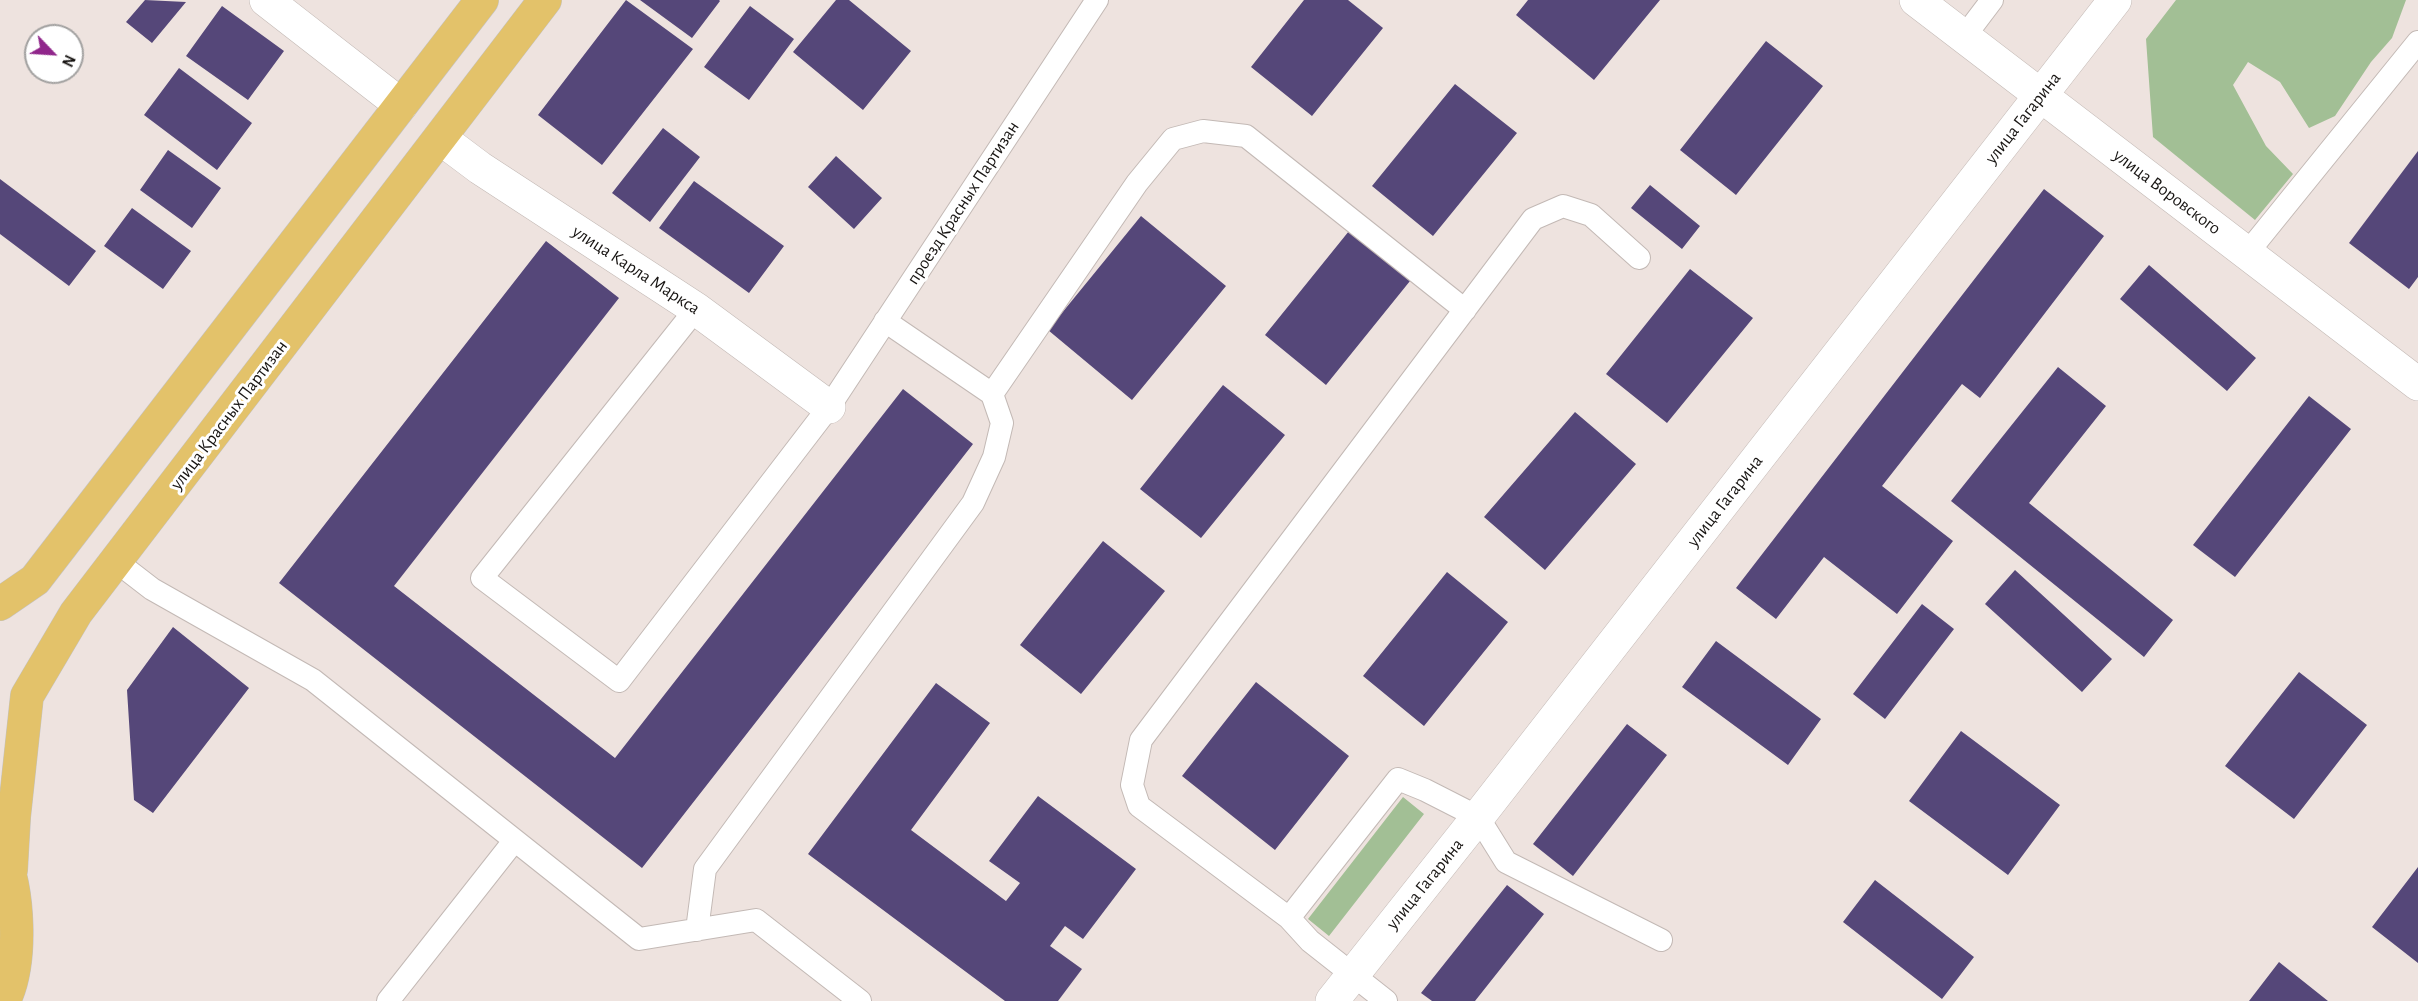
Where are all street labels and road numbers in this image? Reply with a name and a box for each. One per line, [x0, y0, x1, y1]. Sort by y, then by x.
street label: улица Гагарина [1980, 68, 2066, 168]
street label: проезд Красных Партизан [902, 117, 1024, 289]
street label: улица Воровского [2109, 145, 2225, 239]
street label: улица Карла Маркса [568, 221, 704, 319]
street label: улица Красных Партизан [166, 336, 292, 494]
street label: улица Гагарина [1682, 451, 1768, 551]
street label: улица Гагарина [1382, 834, 1468, 934]

